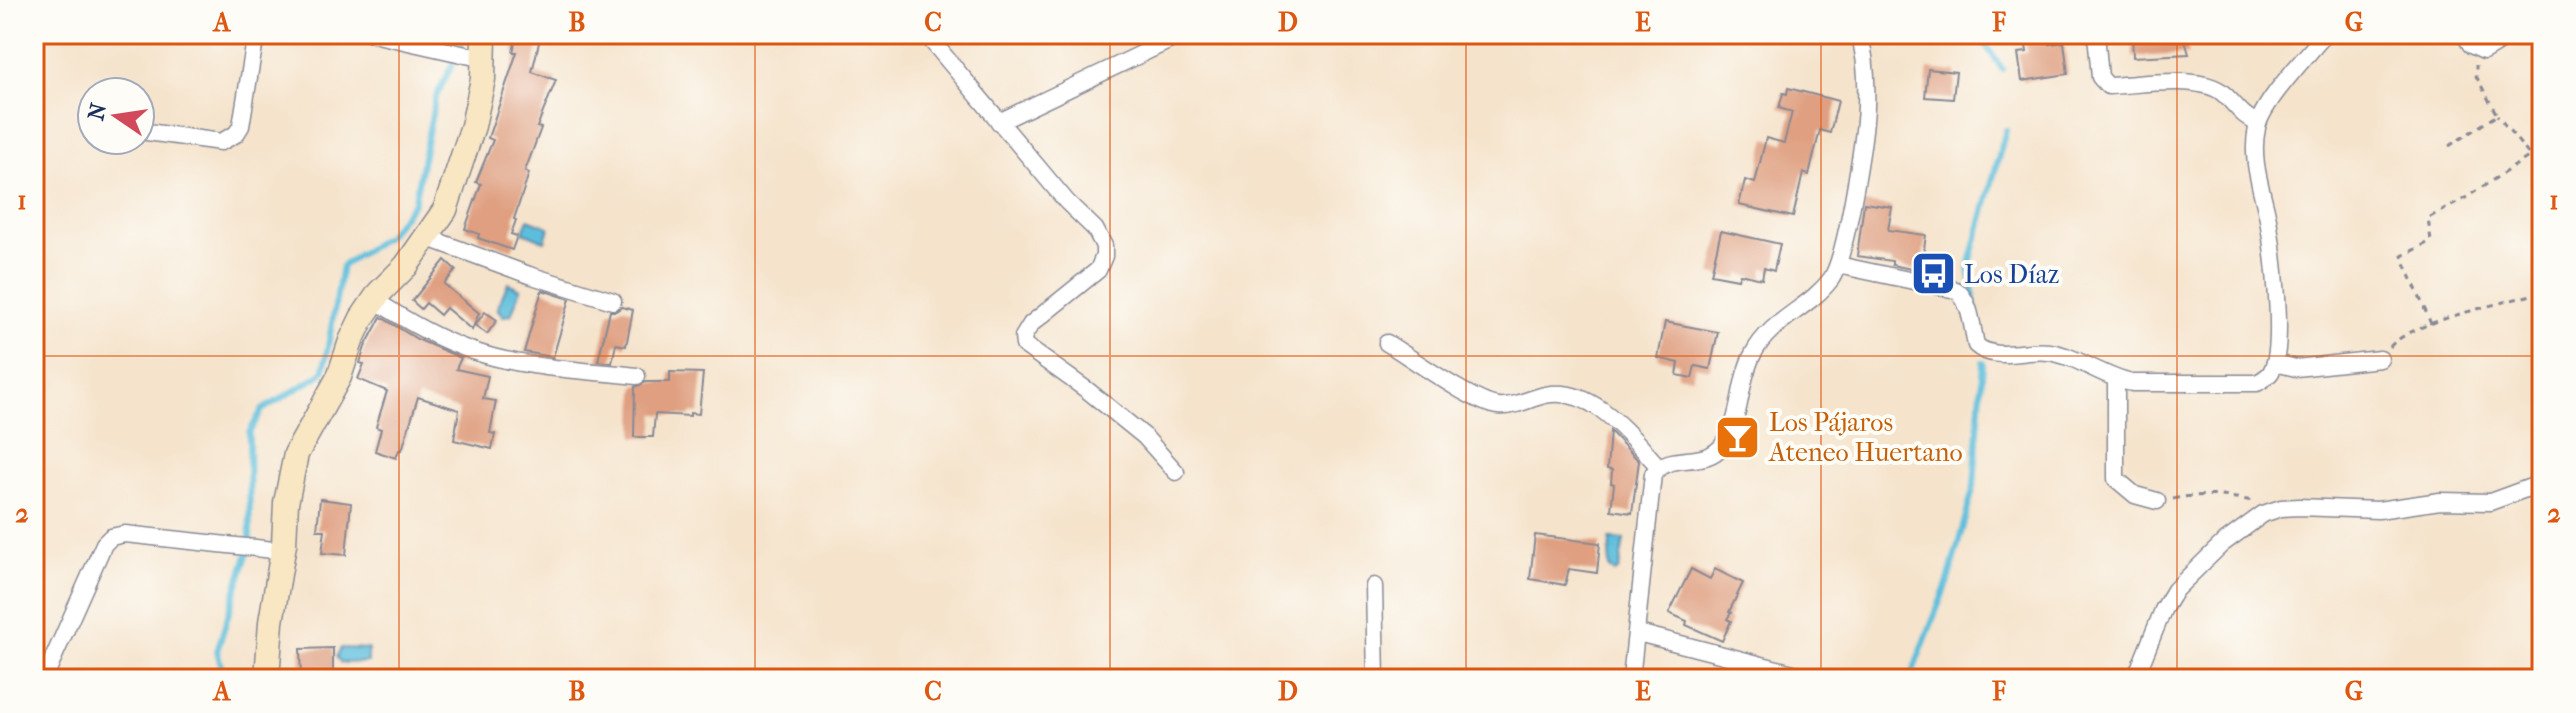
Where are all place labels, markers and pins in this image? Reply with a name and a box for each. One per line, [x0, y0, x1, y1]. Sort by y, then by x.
bus stop icon: Los Díaz [1909, 250, 1957, 298]
place label: Los Díaz [1964, 259, 2059, 290]
place label: Los Pájaros Ateneo Huertano [1768, 407, 1963, 468]
bar icon: Los Pájaros Ateneo Huertano [1714, 413, 1762, 461]

